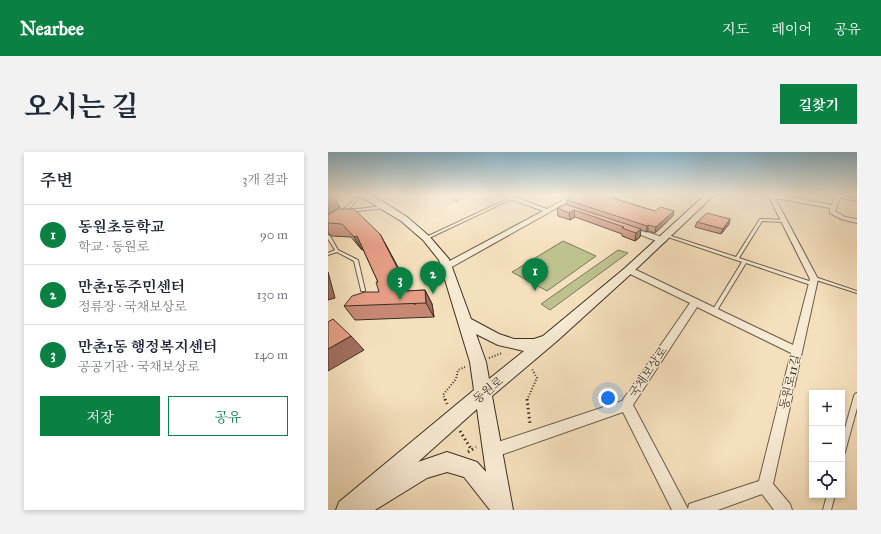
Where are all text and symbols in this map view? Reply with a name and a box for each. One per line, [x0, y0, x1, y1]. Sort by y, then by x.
text: Nearbee [20, 17, 84, 40]
text: 지도 [722, 21, 749, 38]
text: 레이어 [771, 21, 812, 38]
text: 공유 [834, 21, 861, 38]
button: 길찾기 [780, 84, 857, 124]
text: 오시는 길 [24, 89, 138, 124]
text: 주변 [40, 170, 73, 191]
text: 3개 결과 [242, 172, 288, 188]
text: 동원초등학교 [78, 218, 165, 236]
text: 1 [50, 227, 56, 243]
text: 90 m [260, 227, 288, 243]
text: 학교 · 동원로 [78, 239, 149, 255]
pin: 1 [522, 258, 548, 291]
pin: 2 [420, 261, 446, 294]
pin: 3 [387, 267, 413, 300]
text: 만촌1동주민센터 [78, 278, 185, 296]
text: 2 [50, 287, 56, 303]
text: 130 m [256, 287, 288, 303]
text: 정류장 · 국채보상로 [78, 299, 187, 315]
text: 만촌1동 행정복지센터 [78, 338, 218, 356]
street label: 국채보상로 [626, 344, 670, 400]
text: 3 [50, 347, 56, 363]
text: 140 m [254, 347, 288, 363]
street label: 동원로11길 [777, 353, 803, 411]
text: 공공기관 · 국채보상로 [78, 359, 199, 375]
street label: 동원로 [470, 373, 506, 406]
your location [598, 388, 618, 408]
map controls [809, 390, 845, 498]
button: + [809, 390, 845, 426]
button: 저장 [40, 396, 160, 436]
button: 공유 [168, 396, 288, 436]
button: − [809, 426, 845, 462]
button: locate [809, 462, 845, 498]

